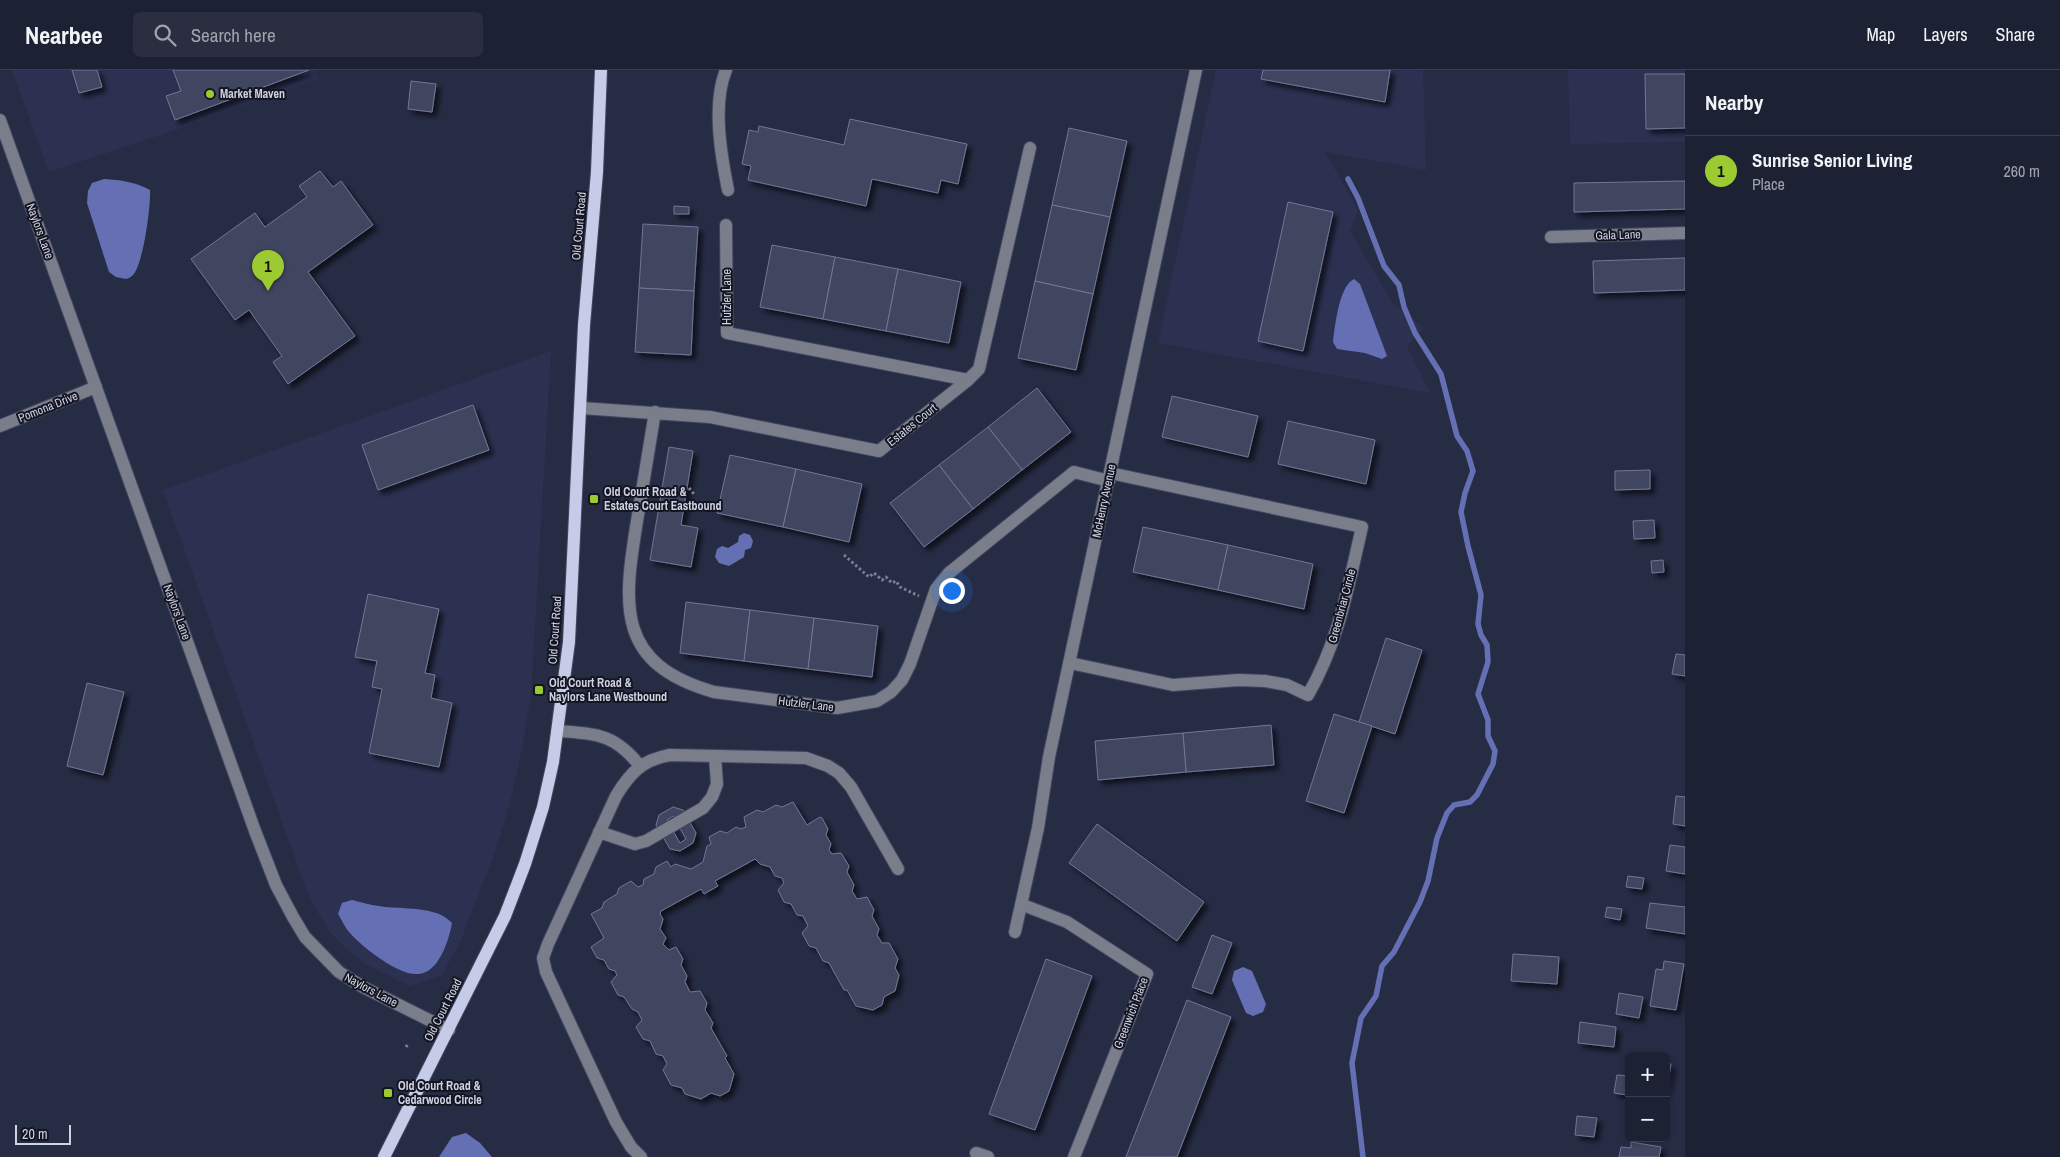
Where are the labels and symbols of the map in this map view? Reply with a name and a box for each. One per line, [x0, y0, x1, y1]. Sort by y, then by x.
place label: Market Maven [220, 86, 285, 102]
marker: Market Maven [204, 88, 216, 100]
street label: Old Court Road [568, 191, 590, 261]
street label: Naylors Lane [23, 201, 57, 261]
street label: Gala Lane [1595, 226, 1641, 244]
pin: 1 [252, 250, 284, 291]
street label: Hutzler Lane [719, 269, 735, 325]
street label: Pomona Drive [16, 388, 80, 426]
street label: Estates Court [884, 400, 940, 450]
street label: McHenry Avenue [1088, 463, 1120, 539]
place label: Old Court Road & Estates Court Eastbound [604, 484, 722, 514]
marker: Old Court Road & Estates Court Eastbound [588, 493, 600, 505]
street label: Greenbriar Circle [1324, 567, 1360, 645]
your location [939, 578, 965, 604]
street label: Naylors Lane [160, 582, 194, 642]
street label: Old Court Road [545, 595, 565, 665]
place label: Old Court Road & Naylors Lane Westbound [549, 675, 667, 705]
marker: Old Court Road & Naylors Lane Westbound [533, 684, 545, 696]
street label: Hutzler Lane [777, 693, 835, 715]
street label: Naylors Lane [342, 969, 400, 1011]
street label: Greenwich Place [1110, 975, 1152, 1051]
street label: Old Court Road [420, 976, 466, 1044]
place label: Old Court Road & Cedarwood Circle [398, 1078, 482, 1108]
marker: Old Court Road & Cedarwood Circle [382, 1087, 394, 1099]
scale bar [15, 1122, 71, 1145]

